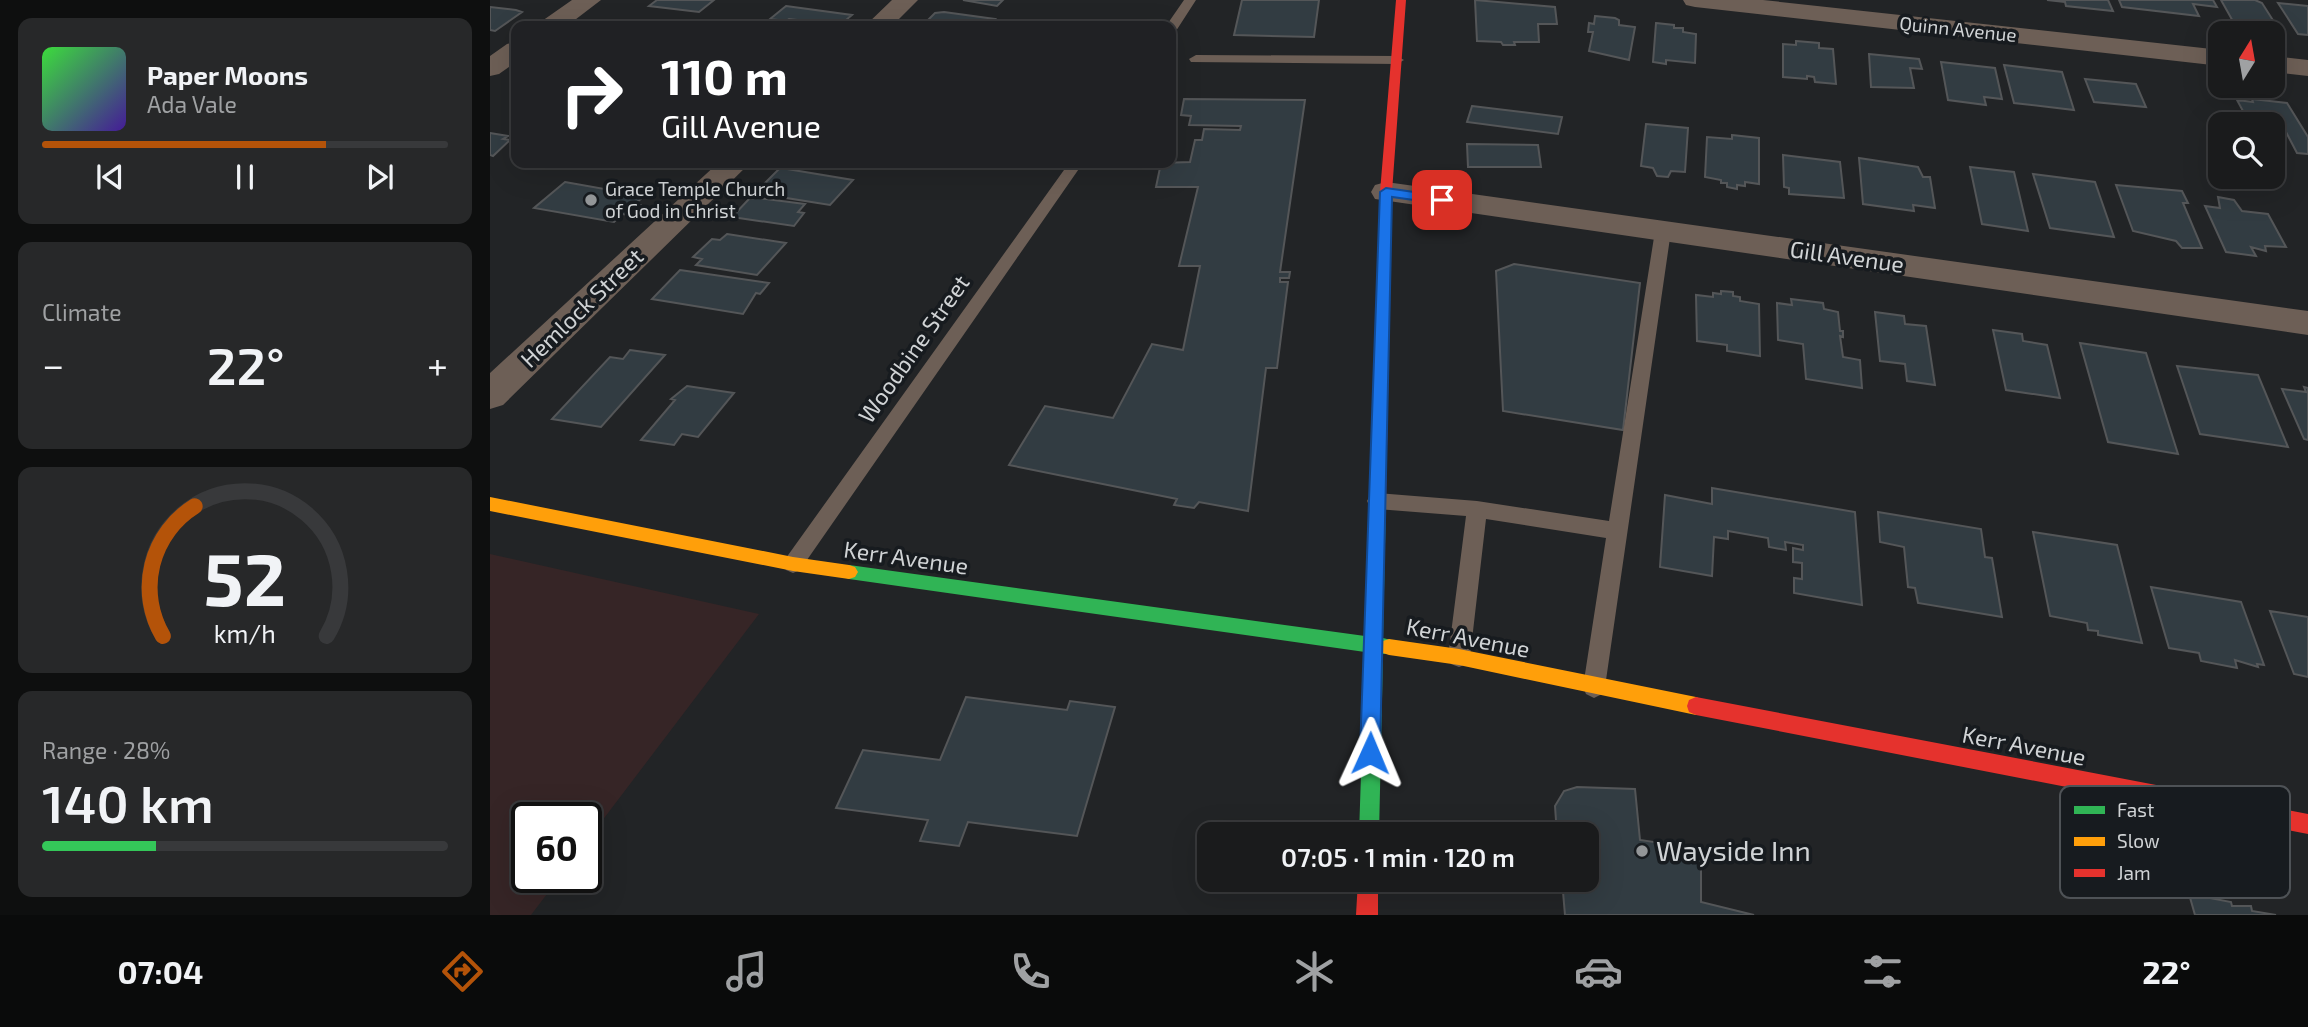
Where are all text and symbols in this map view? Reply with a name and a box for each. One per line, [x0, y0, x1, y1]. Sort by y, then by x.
street label: Quinn Avenue [1898, 11, 2018, 46]
north arrow [2208, 21, 2286, 98]
map controls [2208, 21, 2285, 189]
text: 110 m [661, 46, 788, 105]
icon: right [546, 49, 637, 140]
text: Paper Moons [147, 59, 308, 90]
text: Ada Vale [147, 90, 237, 118]
text: Gill Avenue [661, 106, 821, 144]
button: search [2208, 112, 2285, 189]
icon: previous [91, 158, 129, 196]
icon: pause [226, 158, 264, 196]
icon: next [361, 158, 399, 196]
pin [1412, 170, 1472, 230]
place label: Grace Temple Church of God in Christ [605, 177, 785, 222]
icon: arrive [1423, 181, 1461, 219]
marker: Grace Temple Church of God in Christ [583, 192, 599, 208]
street label: Gill Avenue [1788, 234, 1906, 278]
street label: Hemlock Street [514, 242, 649, 373]
street label: Woodbine Street [852, 269, 975, 428]
text: Climate [42, 298, 122, 326]
text: 22° [207, 333, 285, 395]
text: − [42, 341, 64, 387]
text: + [427, 341, 448, 387]
text: 52 [204, 533, 286, 621]
street label: Kerr Avenue [842, 534, 970, 580]
street label: Kerr Avenue [1404, 611, 1532, 663]
text: km/h [214, 617, 276, 647]
position arrow [1333, 716, 1407, 790]
street label: Kerr Avenue [1960, 719, 2088, 771]
text: Range · 28% [42, 736, 170, 764]
text: 140 km [42, 771, 214, 833]
legend [2060, 786, 2290, 898]
text: Fast [2117, 798, 2154, 821]
speed limit sign: 60 [511, 802, 602, 893]
text: Slow [2117, 829, 2160, 852]
place label: Wayside Inn [1656, 833, 1811, 867]
text: 07:05 · 1 min · 120 m [1281, 841, 1515, 872]
marker: Wayside Inn [1634, 843, 1650, 859]
text: Jam [2117, 861, 2151, 884]
icon: directions [438, 947, 487, 996]
icon: music [722, 947, 771, 996]
icon: phone [1006, 947, 1055, 996]
icon: climate [1290, 947, 1339, 996]
icon: car [1574, 947, 1623, 996]
icon: filters [1858, 947, 1907, 996]
text: 07:04 [117, 952, 203, 990]
text: 22° [2142, 952, 2190, 990]

